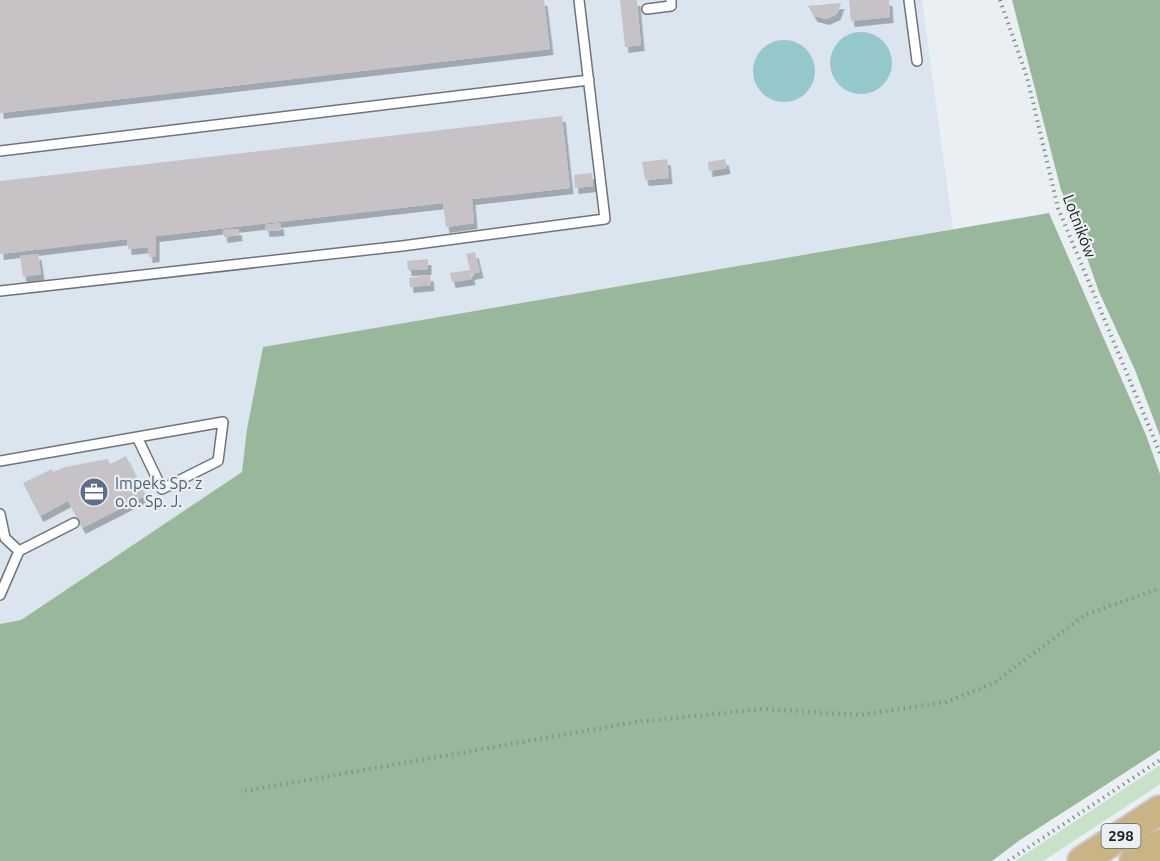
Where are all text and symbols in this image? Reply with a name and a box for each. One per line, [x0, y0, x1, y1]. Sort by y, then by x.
street label: Lotników [1060, 192, 1100, 261]
place label: Impeks Sp. z o.o. Sp. J. [115, 474, 202, 510]
office icon: Impeks Sp. z o.o. Sp. J. [78, 476, 110, 508]
road number: 298 [1102, 824, 1140, 848]

